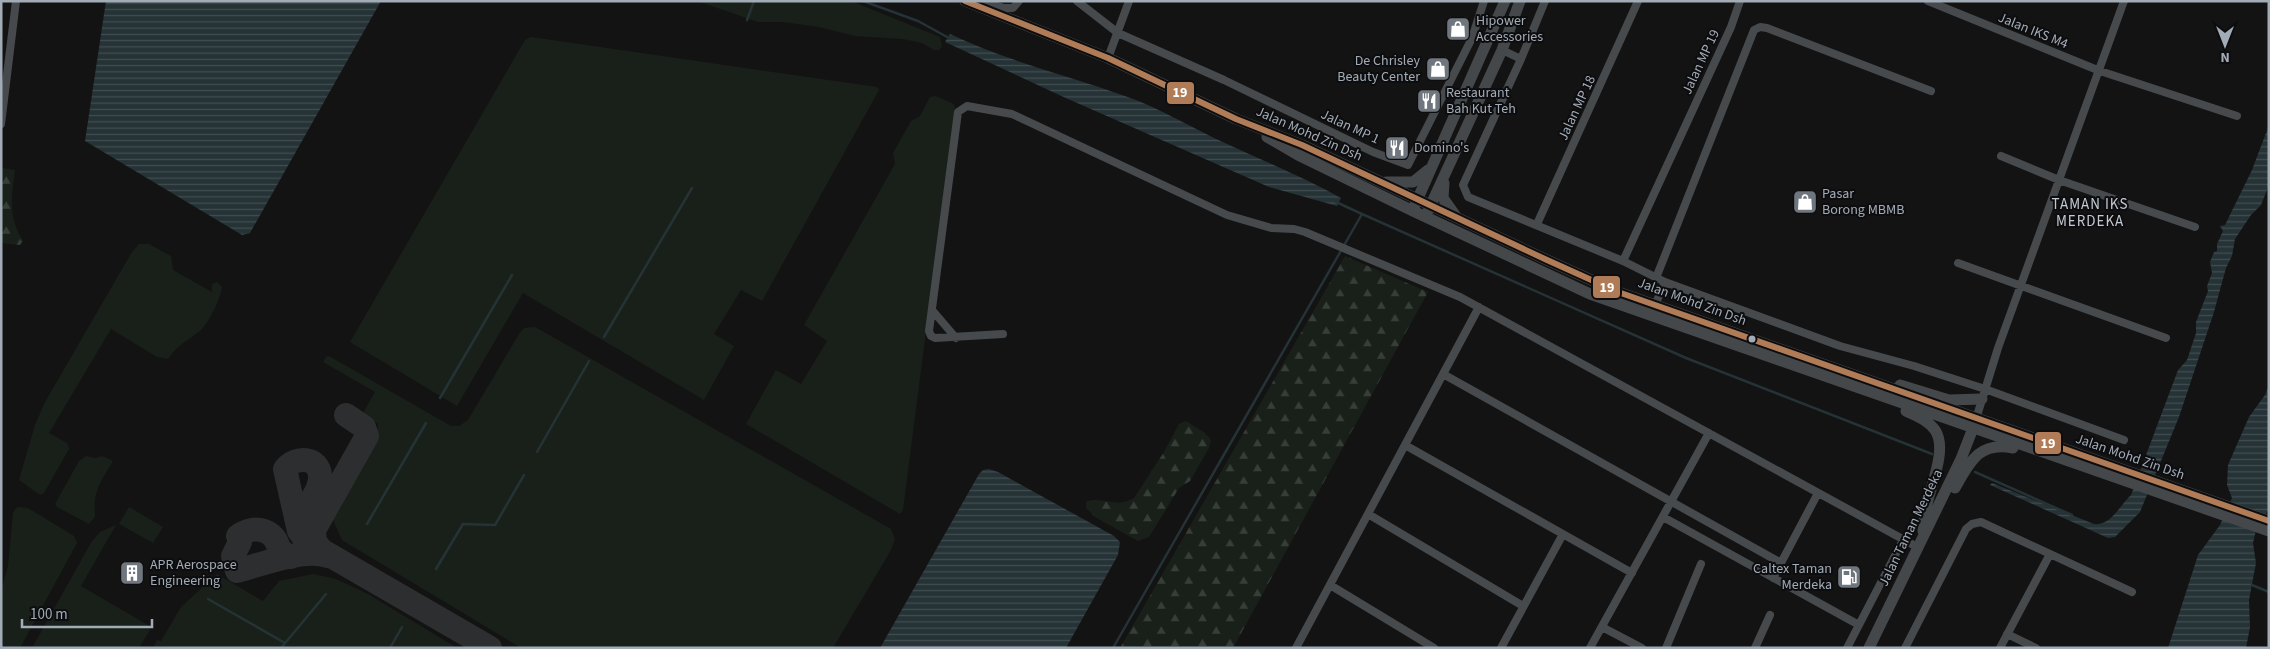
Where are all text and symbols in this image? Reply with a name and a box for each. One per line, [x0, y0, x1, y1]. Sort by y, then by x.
street label: Jalan IKS M4 [1995, 8, 2071, 54]
place label: Hipower Accessories [1476, 11, 1543, 47]
shop icon: Hipower Accessories [1445, 16, 1471, 42]
north arrow [2200, 20, 2250, 70]
street label: Jalan MP 19 [1677, 26, 1725, 98]
text: N [2220, 47, 2230, 67]
place label: De Chrisley Beauty Center [1337, 51, 1420, 87]
shop icon: De Chrisley Beauty Center [1425, 56, 1451, 82]
street label: Jalan MP 18 [1553, 72, 1601, 144]
line badge: 19 [1166, 81, 1195, 105]
text: 19 [1173, 83, 1187, 103]
place label: Restaurant Bah Kut Teh [1446, 83, 1516, 119]
restaurant icon: Restaurant Bah Kut Teh [1416, 88, 1442, 114]
street label: Jalan Mohd Zin Dsh [1253, 102, 1365, 166]
street label: Jalan MP 1 [1317, 105, 1383, 149]
restaurant icon: Domino's [1384, 135, 1410, 161]
place label: Domino's [1414, 138, 1469, 158]
place label: Pasar Borong MBMB [1822, 184, 1904, 220]
shop icon: Pasar Borong MBMB [1792, 189, 1818, 215]
district label: TAMAN IKS MERDEKA [2052, 194, 2128, 232]
street label: Jalan Mohd Zin Dsh [1635, 273, 1749, 331]
line badge: 19 [1592, 275, 1621, 299]
text: 19 [1600, 278, 1614, 298]
unlabelled marker [1747, 334, 1757, 344]
street label: Jalan Mohd Zin Dsh [2073, 429, 2187, 485]
line badge: 19 [2034, 431, 2062, 455]
text: 19 [2041, 434, 2055, 454]
street label: Jalan Taman Merdeka [1874, 466, 1948, 590]
place label: APR Aerospace Engineering [150, 555, 237, 591]
place label: Caltex Taman Merdeka [1753, 559, 1832, 595]
building icon: APR Aerospace Engineering [119, 560, 145, 586]
fuel station icon: Caltex Taman Merdeka [1836, 564, 1862, 590]
scale bar [22, 596, 152, 628]
text: 100 m [30, 604, 68, 625]

